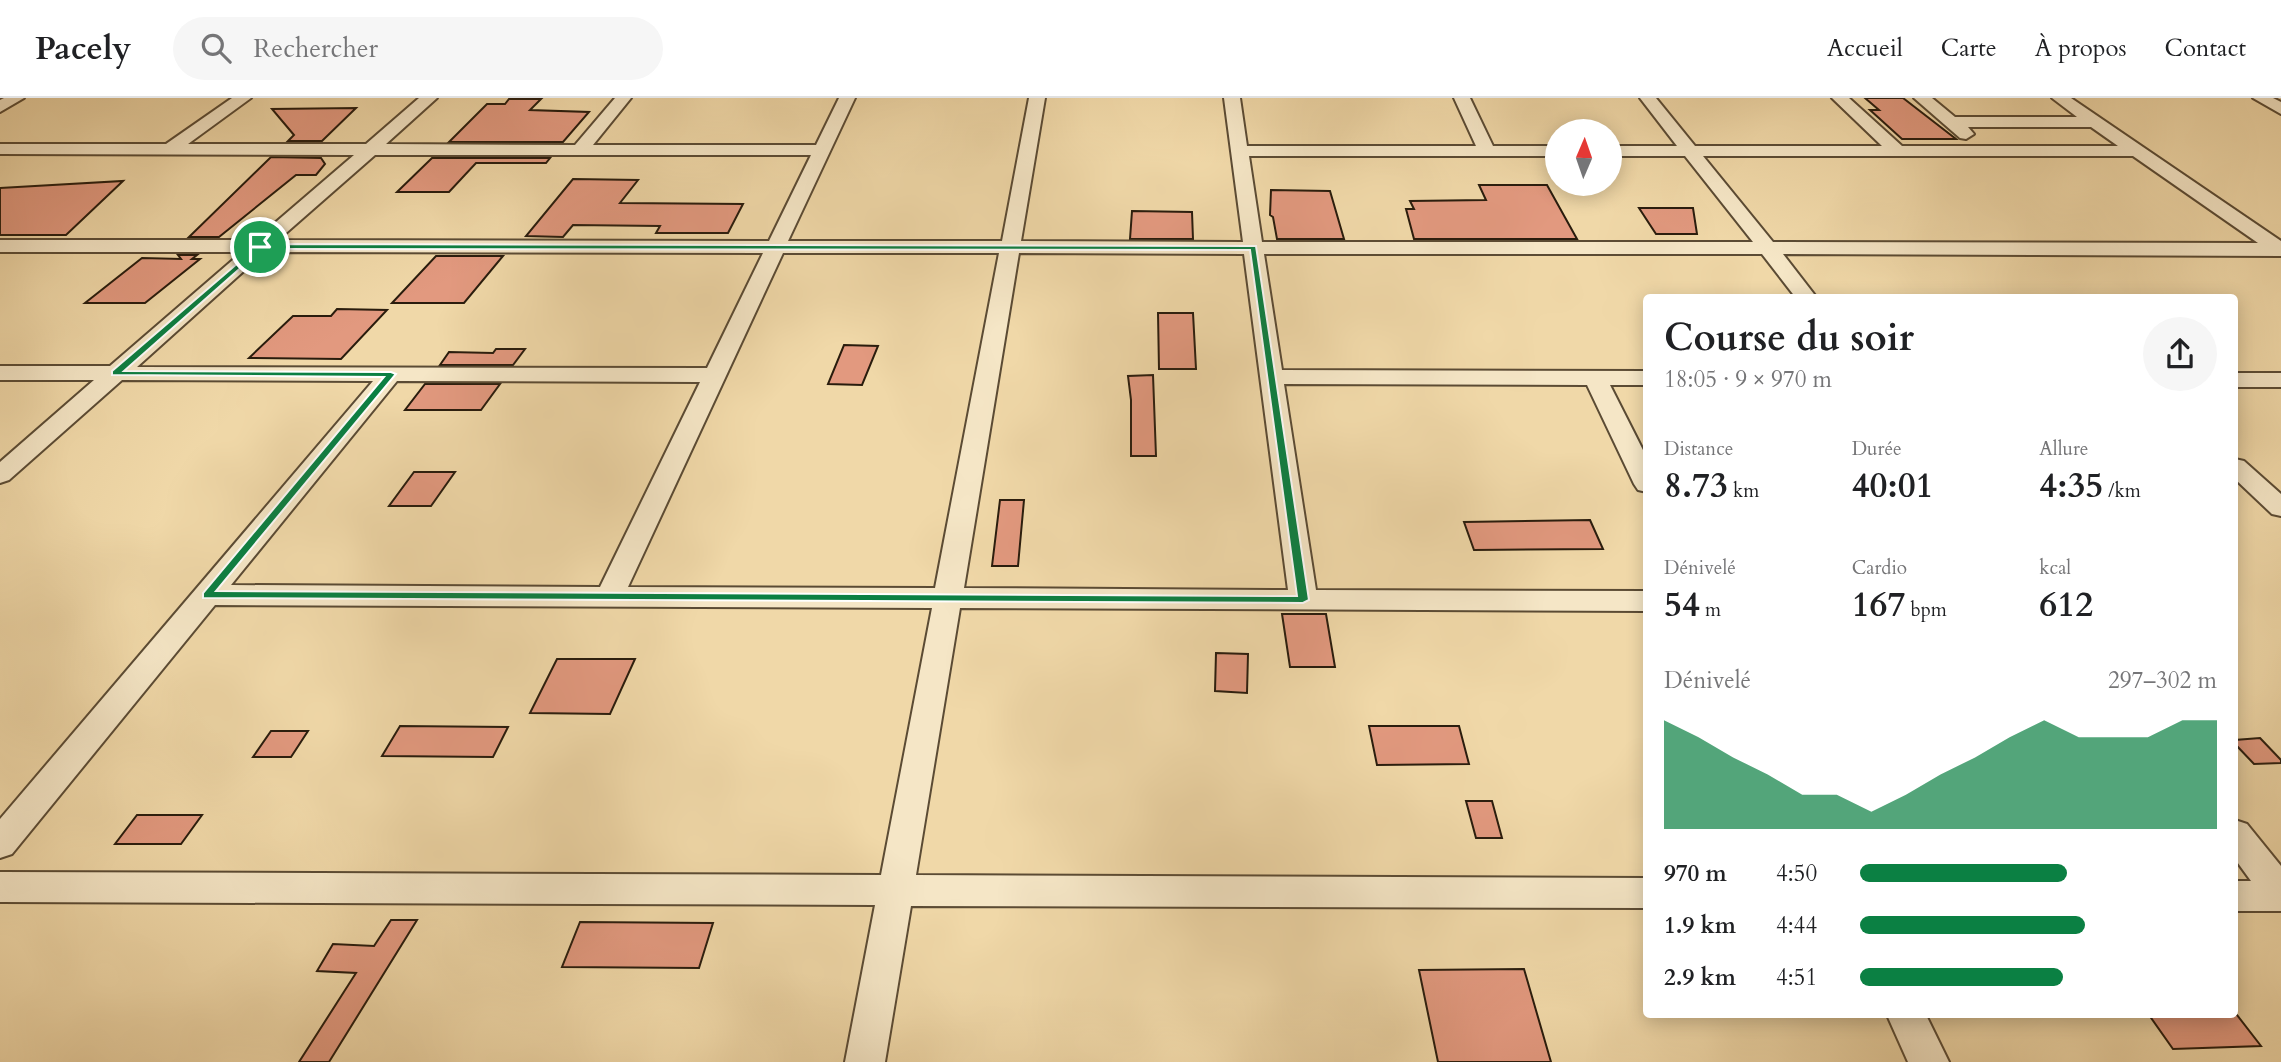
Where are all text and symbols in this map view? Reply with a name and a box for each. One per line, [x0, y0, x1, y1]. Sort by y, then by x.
search box [173, 17, 663, 80]
text: Pacely [35, 26, 131, 71]
icon: search [197, 29, 235, 67]
text: Rechercher [253, 31, 378, 66]
text: Accueil [1827, 32, 1903, 65]
text: Carte [1941, 32, 1997, 65]
text: À propos [2035, 32, 2127, 65]
text: Contact [2165, 32, 2246, 65]
north arrow [1545, 119, 1622, 196]
map controls [1545, 119, 1622, 196]
pin [230, 217, 290, 277]
icon: arrive [241, 228, 279, 266]
text: Course du soir [1664, 312, 1914, 364]
button: share [2143, 317, 2217, 391]
text: 18:05 · 9 × 970 m [1664, 364, 1832, 395]
text: Distance [1664, 436, 1733, 462]
text: Durée [1852, 436, 1902, 462]
text: Allure [2039, 436, 2089, 462]
text: 8.73 [1664, 462, 1728, 510]
text: 40:01 [1852, 462, 1934, 510]
text: 4:35 [2039, 462, 2103, 510]
text: km [1728, 478, 1759, 504]
text: /km [2103, 478, 2141, 504]
text: Dénivelé [1664, 555, 1736, 581]
text: Cardio [1852, 555, 1907, 581]
text: kcal [2039, 555, 2071, 581]
text: 54 [1664, 581, 1700, 629]
text: 167 [1852, 581, 1905, 629]
text: 612 [2039, 581, 2093, 629]
text: m [1700, 597, 1721, 623]
text: bpm [1905, 597, 1947, 623]
text: Dénivelé [1664, 665, 1751, 696]
text: 297–302 m [2108, 665, 2217, 696]
text: 970 m [1664, 858, 1727, 889]
text: 4:50 [1776, 858, 1817, 889]
text: 1.9 km [1664, 910, 1736, 941]
text: 4:44 [1776, 910, 1817, 941]
text: 2.9 km [1664, 962, 1736, 993]
text: 4:51 [1776, 962, 1817, 993]

